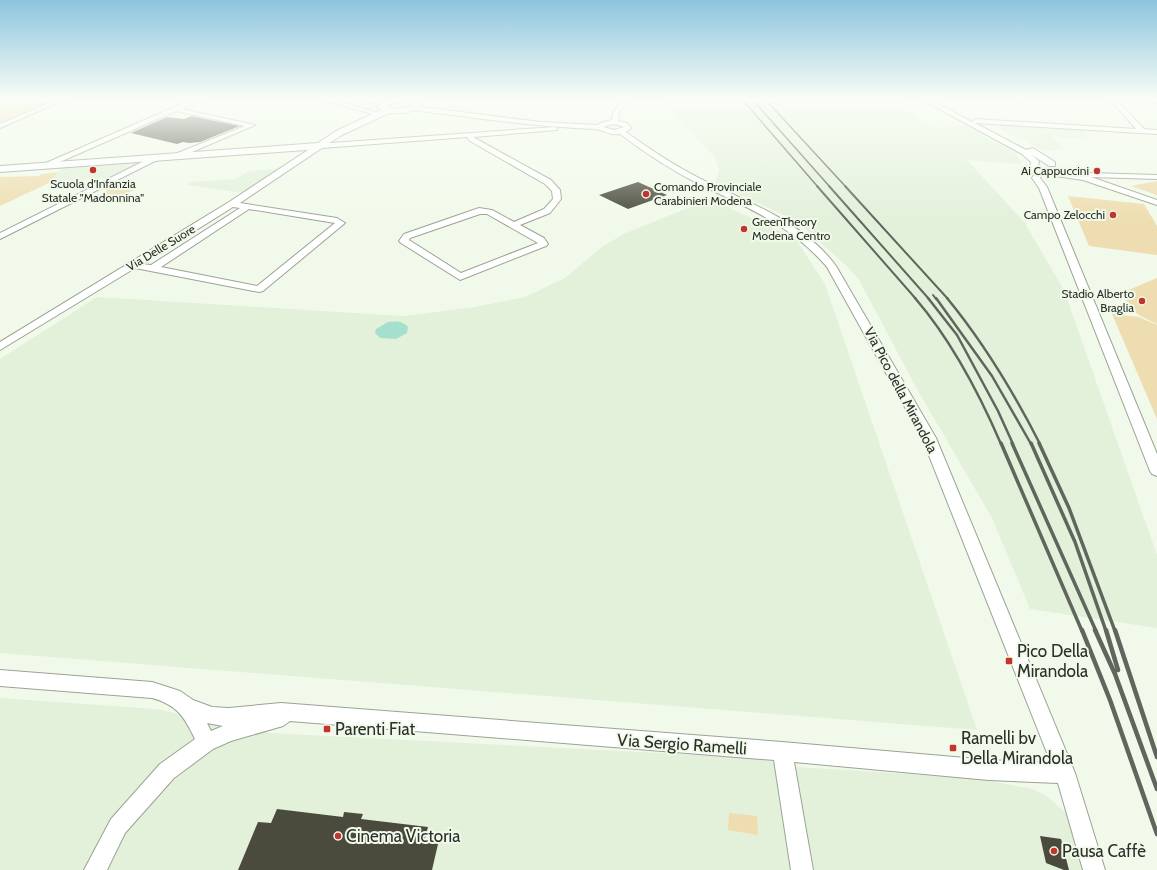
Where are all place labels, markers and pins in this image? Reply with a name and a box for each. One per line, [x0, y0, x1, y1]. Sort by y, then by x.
place label: Ai Cappuccini [1021, 163, 1089, 178]
marker: Scuola d'Infanzia Statale "Madonnina" [88, 165, 98, 175]
marker: Ai Cappuccini [1092, 166, 1102, 176]
place label: Scuola d'Infanzia Statale "Madonnina" [42, 176, 144, 205]
place label: Comando Provinciale Carabinieri Modena [654, 179, 762, 208]
marker: Comando Provinciale Carabinieri Modena [641, 189, 651, 199]
place label: Campo Zelocchi [1024, 207, 1105, 222]
marker: Campo Zelocchi [1108, 210, 1118, 220]
place label: GreenTheory Modena Centro [752, 214, 831, 243]
marker: GreenTheory Modena Centro [739, 224, 749, 234]
place label: Stadio Alberto Braglia [1062, 286, 1134, 315]
marker: Stadio Alberto Braglia [1137, 296, 1147, 306]
place label: Pico Della Mirandola [1017, 641, 1089, 681]
marker: Pico Della Mirandola [1004, 656, 1014, 666]
place label: Parenti Fiat [335, 719, 415, 739]
marker: Parenti Fiat [322, 724, 332, 734]
place label: Ramelli bv Della Mirandola [961, 728, 1074, 768]
marker: Ramelli bv Della Mirandola [948, 743, 958, 753]
place label: Cinema Victoria [346, 826, 461, 846]
marker: Cinema Victoria [333, 831, 343, 841]
place label: Pausa Caffè [1062, 841, 1146, 861]
marker: Pausa Caffè [1049, 846, 1059, 856]

